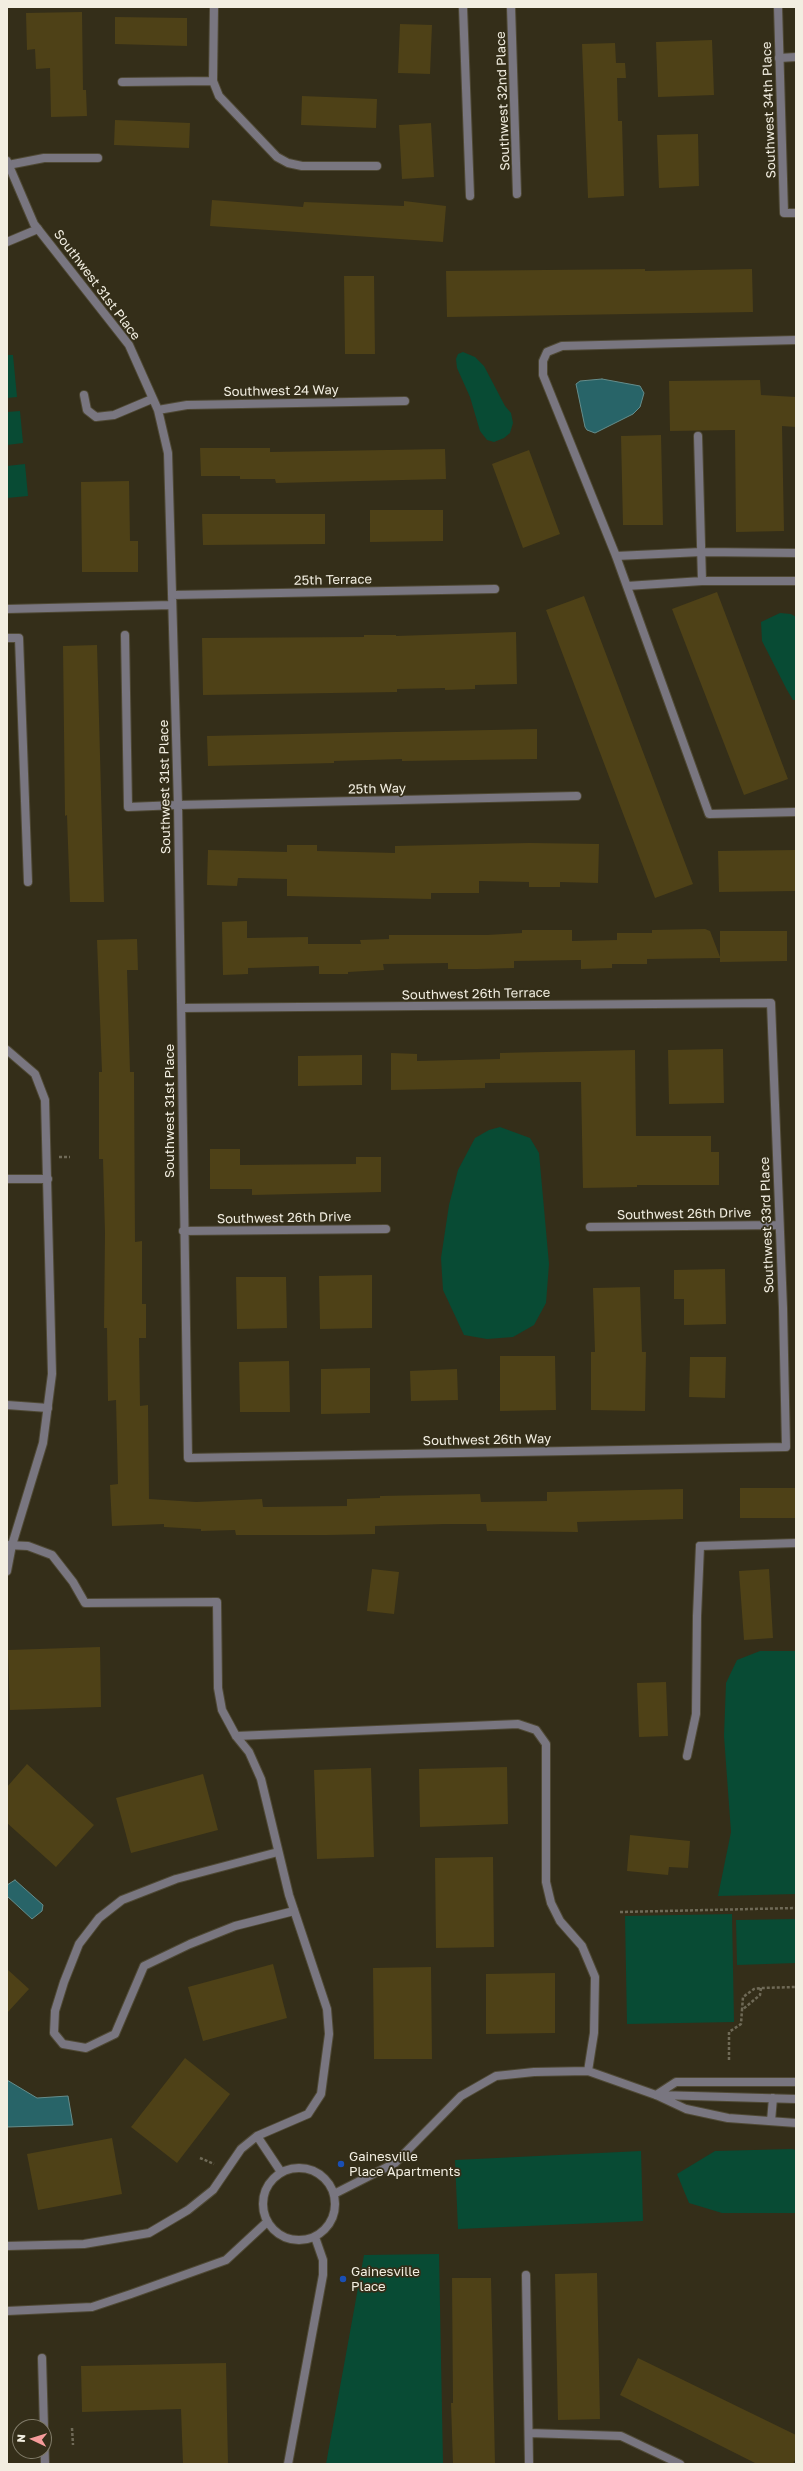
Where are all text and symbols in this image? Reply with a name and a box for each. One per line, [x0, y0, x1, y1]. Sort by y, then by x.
street label: Southwest 32nd Place [493, 31, 513, 171]
street label: Southwest 34th Place [759, 41, 779, 179]
street label: Southwest 31st Place [50, 227, 144, 343]
street label: Southwest 24 Way [223, 382, 339, 400]
street label: 25th Terrace [294, 572, 372, 588]
street label: Southwest 31st Place [156, 720, 174, 854]
street label: 25th Way [348, 781, 406, 797]
street label: Southwest 26th Terrace [402, 985, 550, 1003]
street label: Southwest 31st Place [162, 1044, 178, 1178]
street label: Southwest 33rd Place [757, 1157, 777, 1293]
street label: Southwest 26th Drive [617, 1205, 751, 1223]
street label: Southwest 26th Drive [217, 1209, 351, 1227]
street label: Southwest 26th Way [423, 1431, 551, 1449]
place label: Gainesville Place Apartments [349, 2149, 460, 2180]
marker: Gainesville Place Apartments [336, 2159, 346, 2169]
place label: Gainesville Place [351, 2264, 420, 2295]
marker: Gainesville Place [338, 2274, 348, 2284]
north arrow [12, 2419, 52, 2459]
text: N [14, 2434, 27, 2443]

